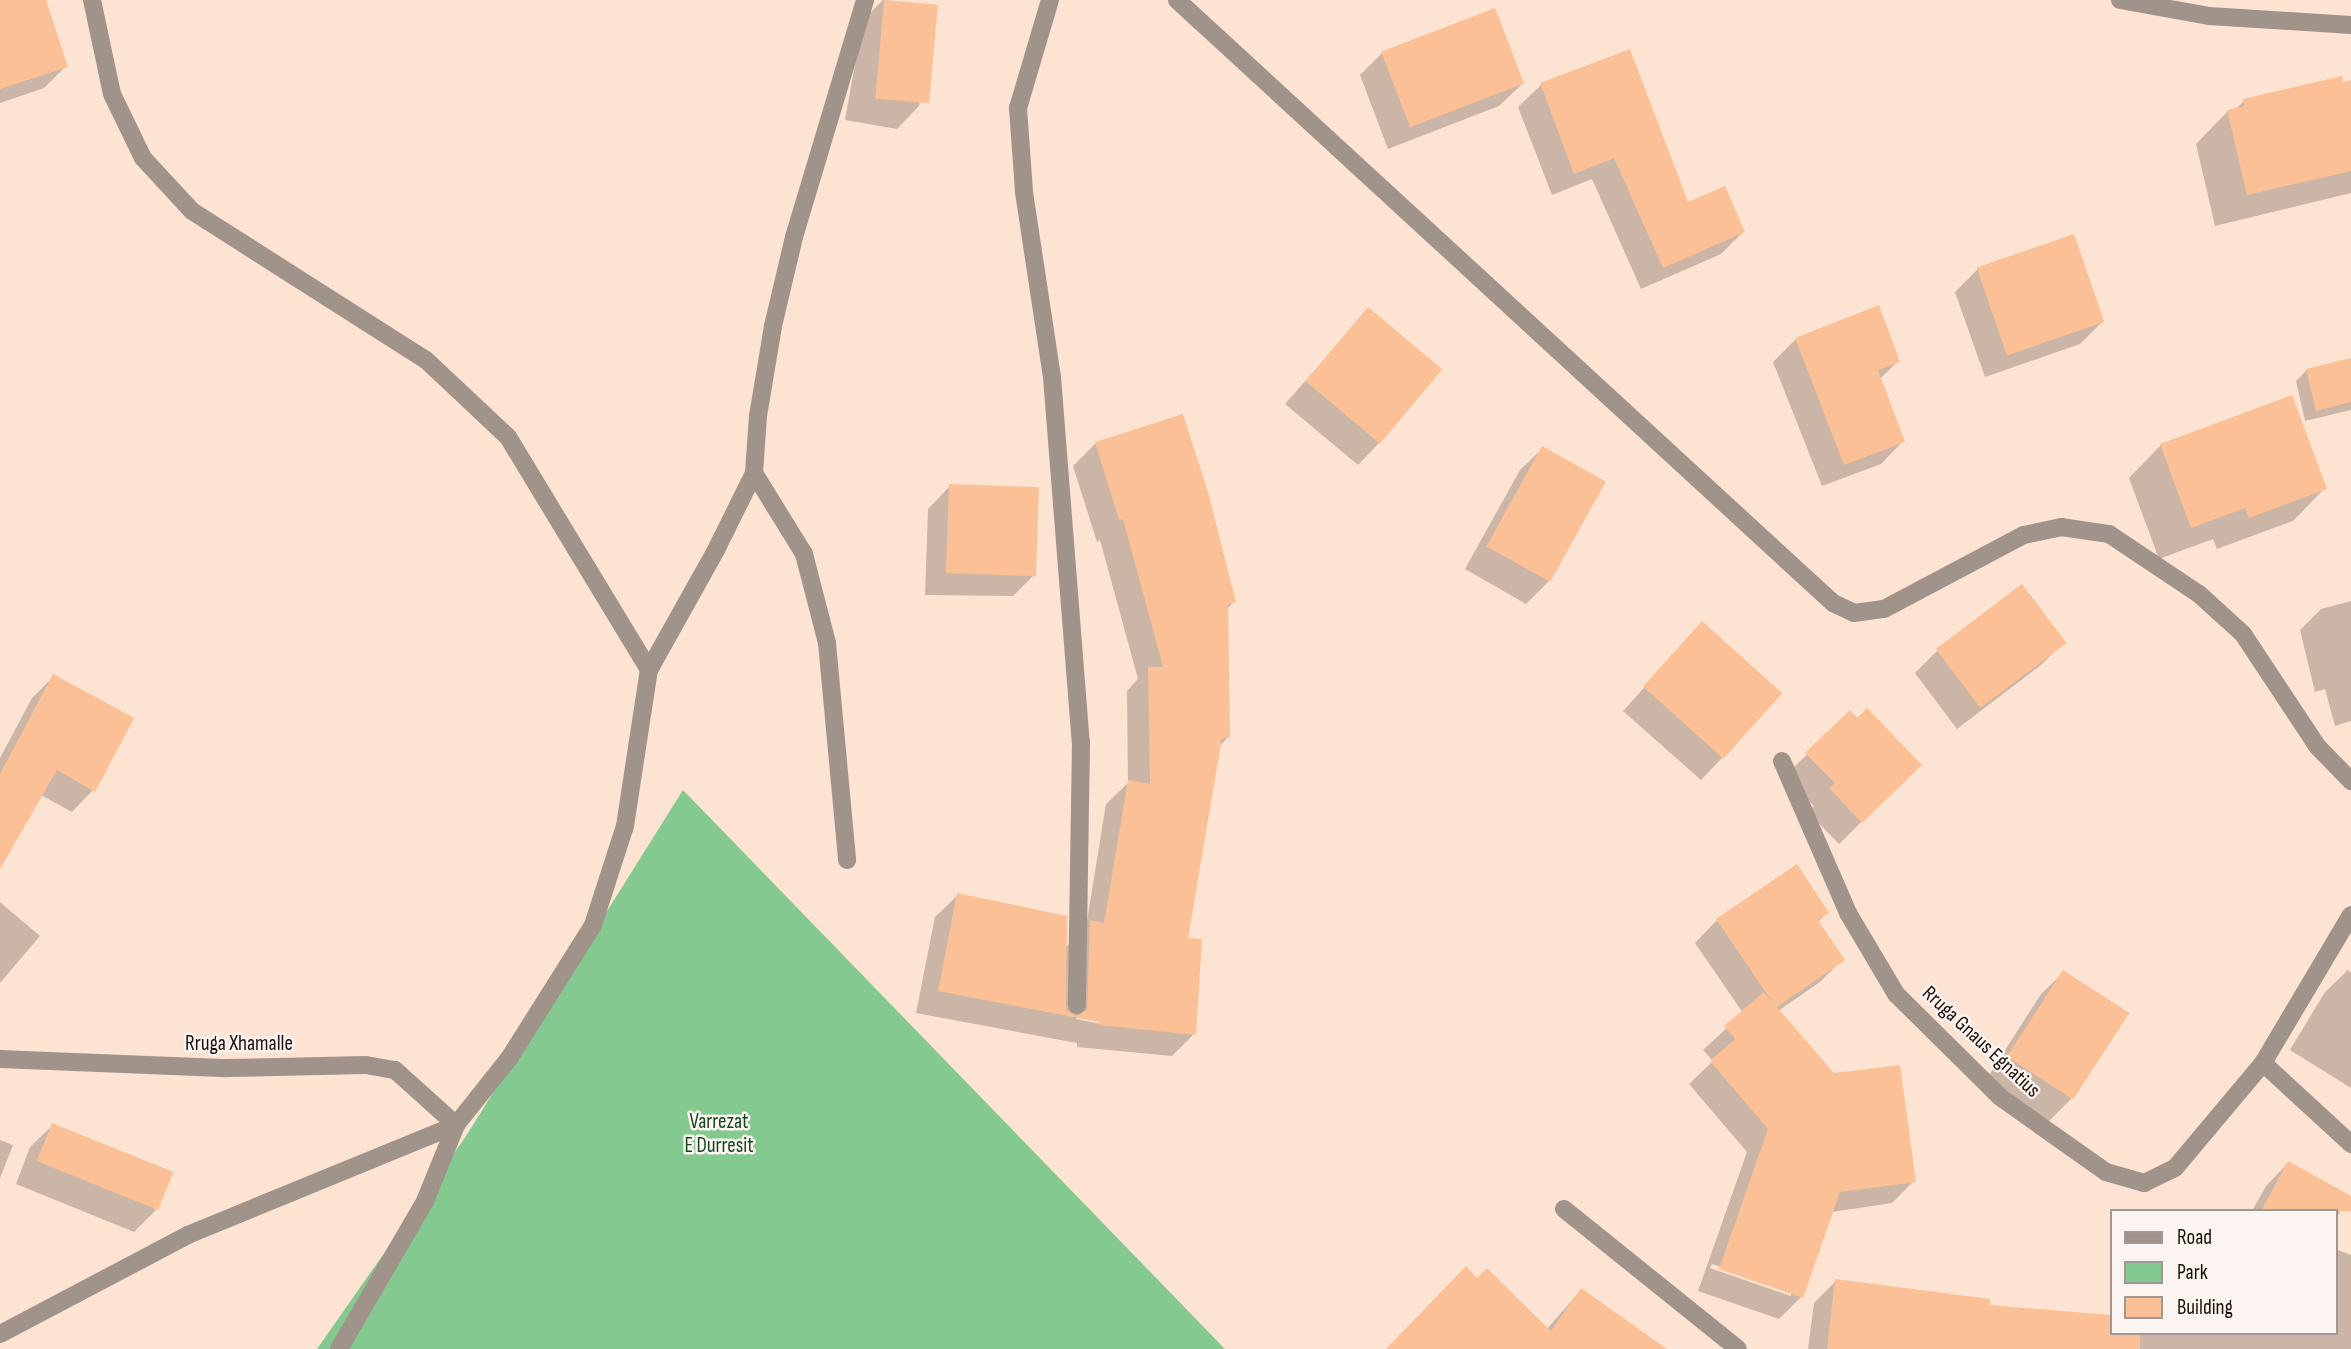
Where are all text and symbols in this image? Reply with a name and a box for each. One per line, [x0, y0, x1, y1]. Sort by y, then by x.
street label: Rruga Gnaus Egnatius [1917, 981, 2045, 1103]
street label: Rruga Xhamalle [185, 1031, 293, 1057]
park label: Varrezat E Durresit [684, 1109, 754, 1159]
legend [2110, 1209, 2337, 1335]
text: Road [2177, 1225, 2212, 1250]
text: Park [2177, 1260, 2208, 1285]
text: Building [2177, 1295, 2233, 1320]

